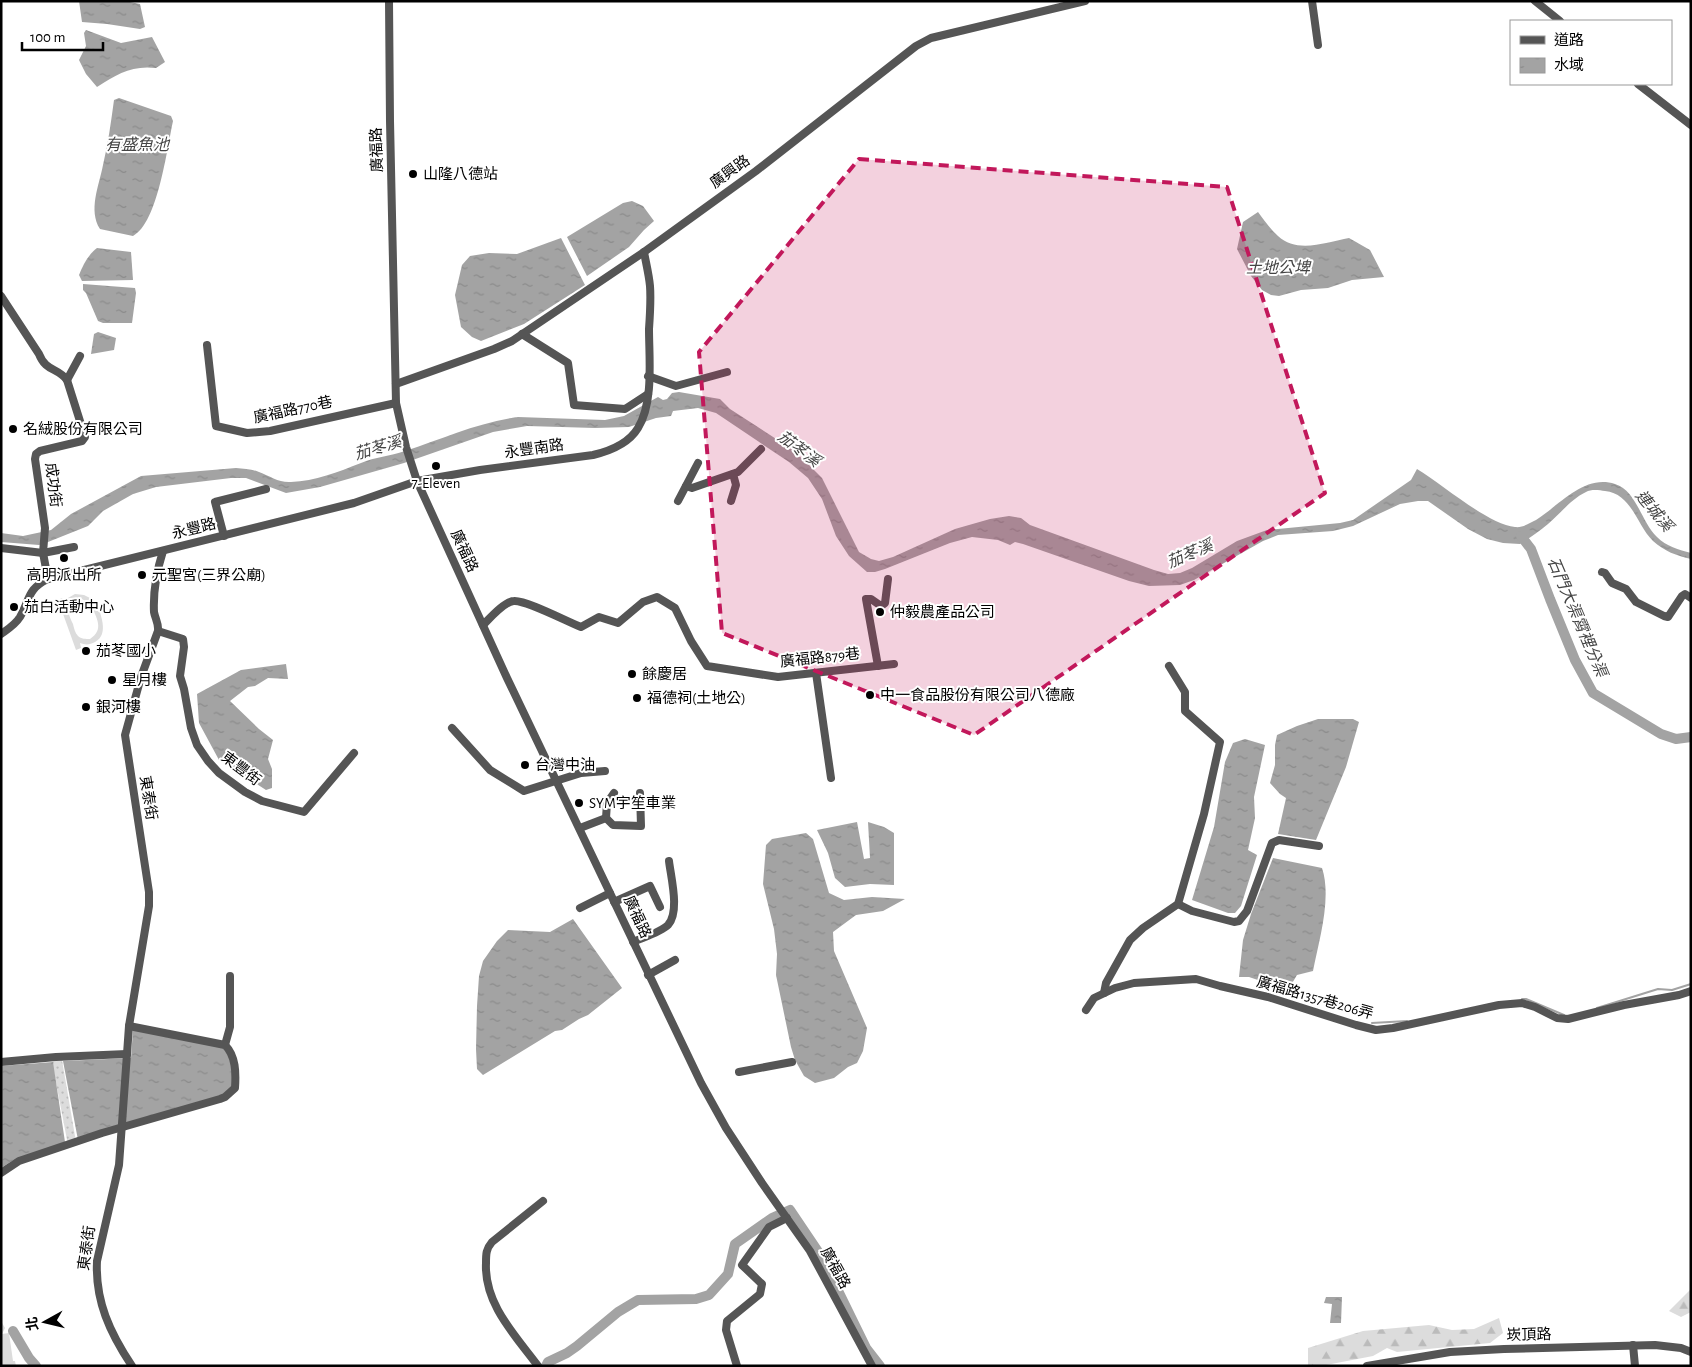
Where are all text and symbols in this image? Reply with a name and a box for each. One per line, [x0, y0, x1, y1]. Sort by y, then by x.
scale bar [22, 20, 104, 52]
legend [1510, 20, 1672, 85]
text: 100 m [30, 30, 65, 45]
text: 道路 [1554, 32, 1584, 48]
text: 水域 [1554, 57, 1584, 73]
street label: 廣福路 [368, 127, 385, 173]
water label: 有盛魚池 [105, 136, 171, 153]
street label: 廣興路 [707, 152, 753, 191]
place label: 山隆八德站 [423, 165, 498, 182]
marker: 山隆八德站 [407, 168, 419, 180]
water label: 土地公埤 [1246, 259, 1312, 276]
street label: 廣福路770巷 [252, 393, 334, 426]
place label: 名絨股份有限公司 [23, 421, 143, 437]
marker: 名絨股份有限公司 [7, 423, 19, 435]
water label: 茄苳溪 [775, 427, 825, 471]
water label: 茄苳溪 [352, 432, 405, 462]
street label: 永豐南路 [503, 436, 565, 461]
marker: 7-Eleven [430, 460, 442, 472]
street label: 成功街 [43, 462, 64, 508]
place label: 7-Eleven [411, 476, 461, 491]
water label: 連城溪 [1632, 487, 1678, 536]
street label: 永豐路 [170, 515, 218, 542]
street label: 廣福路 [448, 527, 481, 575]
water label: 茄苳溪 [1164, 536, 1217, 571]
marker: 高明派出所 [58, 552, 70, 564]
water label: 石門大渠霄裡分渠 [1545, 555, 1611, 681]
place label: 高明派出所 [26, 567, 102, 583]
place label: 元聖宮(三界公廟) [152, 567, 266, 583]
marker: 元聖宮(三界公廟) [136, 569, 148, 581]
place label: 茄白活動中心 [24, 599, 114, 615]
marker: 茄白活動中心 [8, 601, 20, 613]
place label: 仲毅農產品公司 [890, 603, 995, 620]
marker: 仲毅農產品公司 [874, 606, 886, 618]
place label: 茄苳國小 [96, 643, 156, 659]
marker: 茄苳國小 [80, 645, 92, 657]
street label: 廣福路879巷 [779, 645, 861, 670]
place label: 餘慶居 [642, 665, 687, 682]
marker: 餘慶居 [626, 668, 638, 680]
place label: 星月樓 [122, 672, 167, 688]
marker: 星月樓 [106, 674, 118, 686]
place label: 中一食品股份有限公司八德廠 [880, 686, 1075, 703]
place label: 福德祠(土地公) [647, 689, 746, 706]
marker: 中一食品股份有限公司八德廠 [864, 689, 876, 701]
marker: 福德祠(土地公) [631, 692, 643, 704]
place label: 銀河樓 [96, 699, 141, 715]
marker: 銀河樓 [80, 701, 92, 713]
street label: 東豐街 [219, 749, 264, 789]
place label: 台灣中油 [535, 757, 595, 773]
marker: 台灣中油 [519, 759, 531, 771]
street label: 東泰街 [137, 774, 161, 821]
place label: SYM宇笙車業 [589, 795, 676, 811]
marker: SYM宇笙車業 [573, 797, 585, 809]
street label: 廣福路 [621, 893, 654, 941]
street label: 廣福路1357巷206弄 [1255, 973, 1375, 1022]
street label: 東泰街 [74, 1224, 98, 1271]
street label: 廣福路 [818, 1244, 853, 1291]
north arrow [20, 1297, 70, 1347]
text: 北 [24, 1316, 41, 1332]
street label: 崁頂路 [1506, 1326, 1552, 1343]

